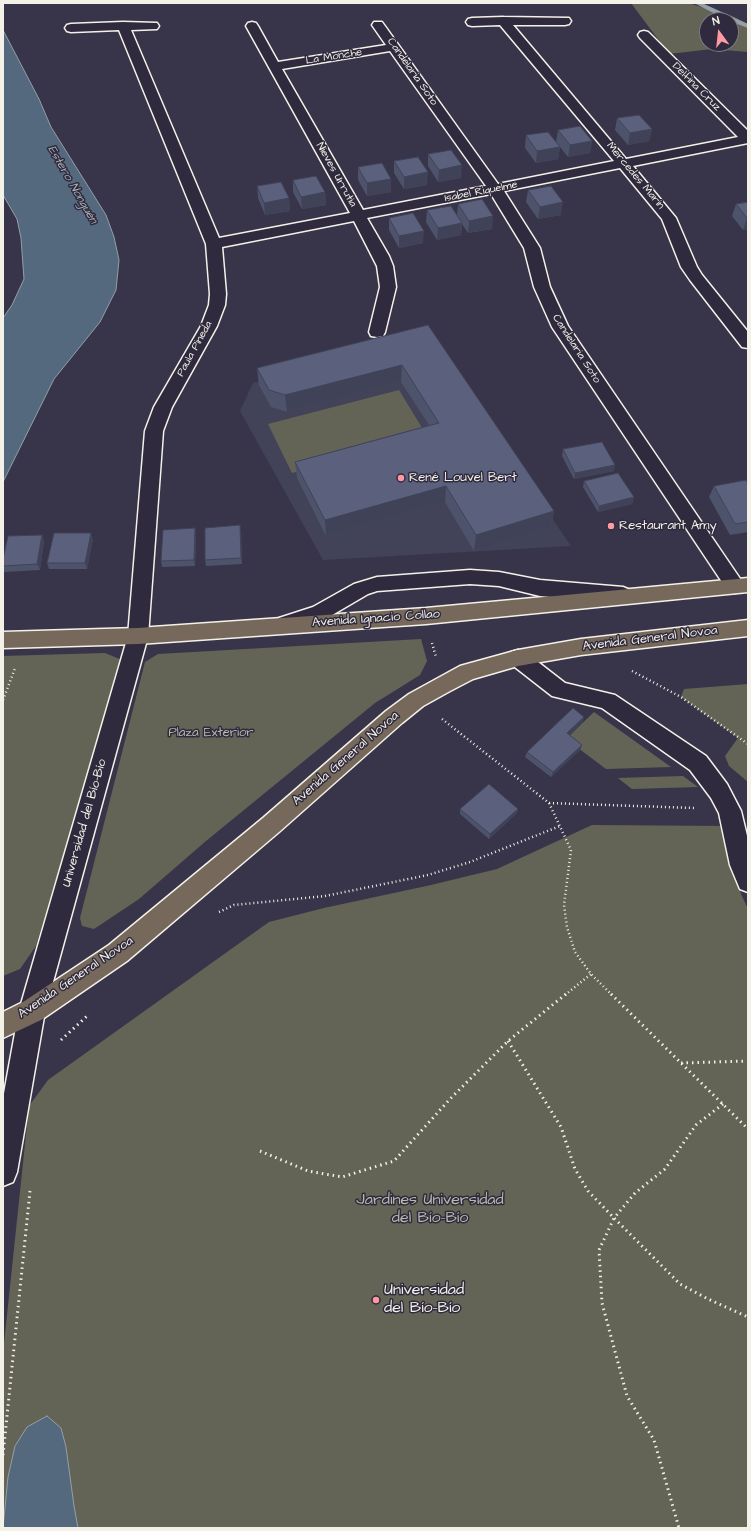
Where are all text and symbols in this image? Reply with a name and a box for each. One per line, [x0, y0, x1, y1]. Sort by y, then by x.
north arrow [699, 12, 739, 52]
text: N [711, 13, 721, 29]
street label: Candelaria Soto [384, 36, 440, 108]
street label: La Monche [305, 46, 363, 68]
street label: Delfina Cruz [669, 60, 723, 114]
street label: Nieves Urrutia [313, 140, 359, 210]
street label: Mercedes Marín [603, 140, 667, 212]
water label: Estero Nonguén [44, 143, 100, 227]
street label: Isabel Riquelme [443, 178, 519, 206]
street label: Candelaria Soto [549, 312, 603, 386]
street label: Paula Pineda [174, 319, 216, 379]
place label: René Louvel Bert [409, 470, 517, 486]
marker: René Louvel Bert [396, 473, 406, 483]
place label: Restaurant Amy [619, 518, 717, 534]
marker: Restaurant Amy [606, 521, 616, 531]
street label: Avenida Ignacio Collao [312, 607, 440, 631]
street label: Avenida General Novoa [582, 623, 718, 655]
street label: Avenida General Novoa [290, 709, 402, 809]
park label: Plaza Exterior [169, 725, 253, 741]
street label: Universidad del Bío-Bío [59, 757, 111, 889]
street label: Avenida General Novoa [15, 934, 137, 1022]
park label: Jardines Universidad del Bío-Bío [356, 1191, 504, 1229]
place label: Universidad del Bío-Bío [384, 1281, 464, 1319]
marker: Universidad del Bío-Bío [371, 1295, 381, 1305]

